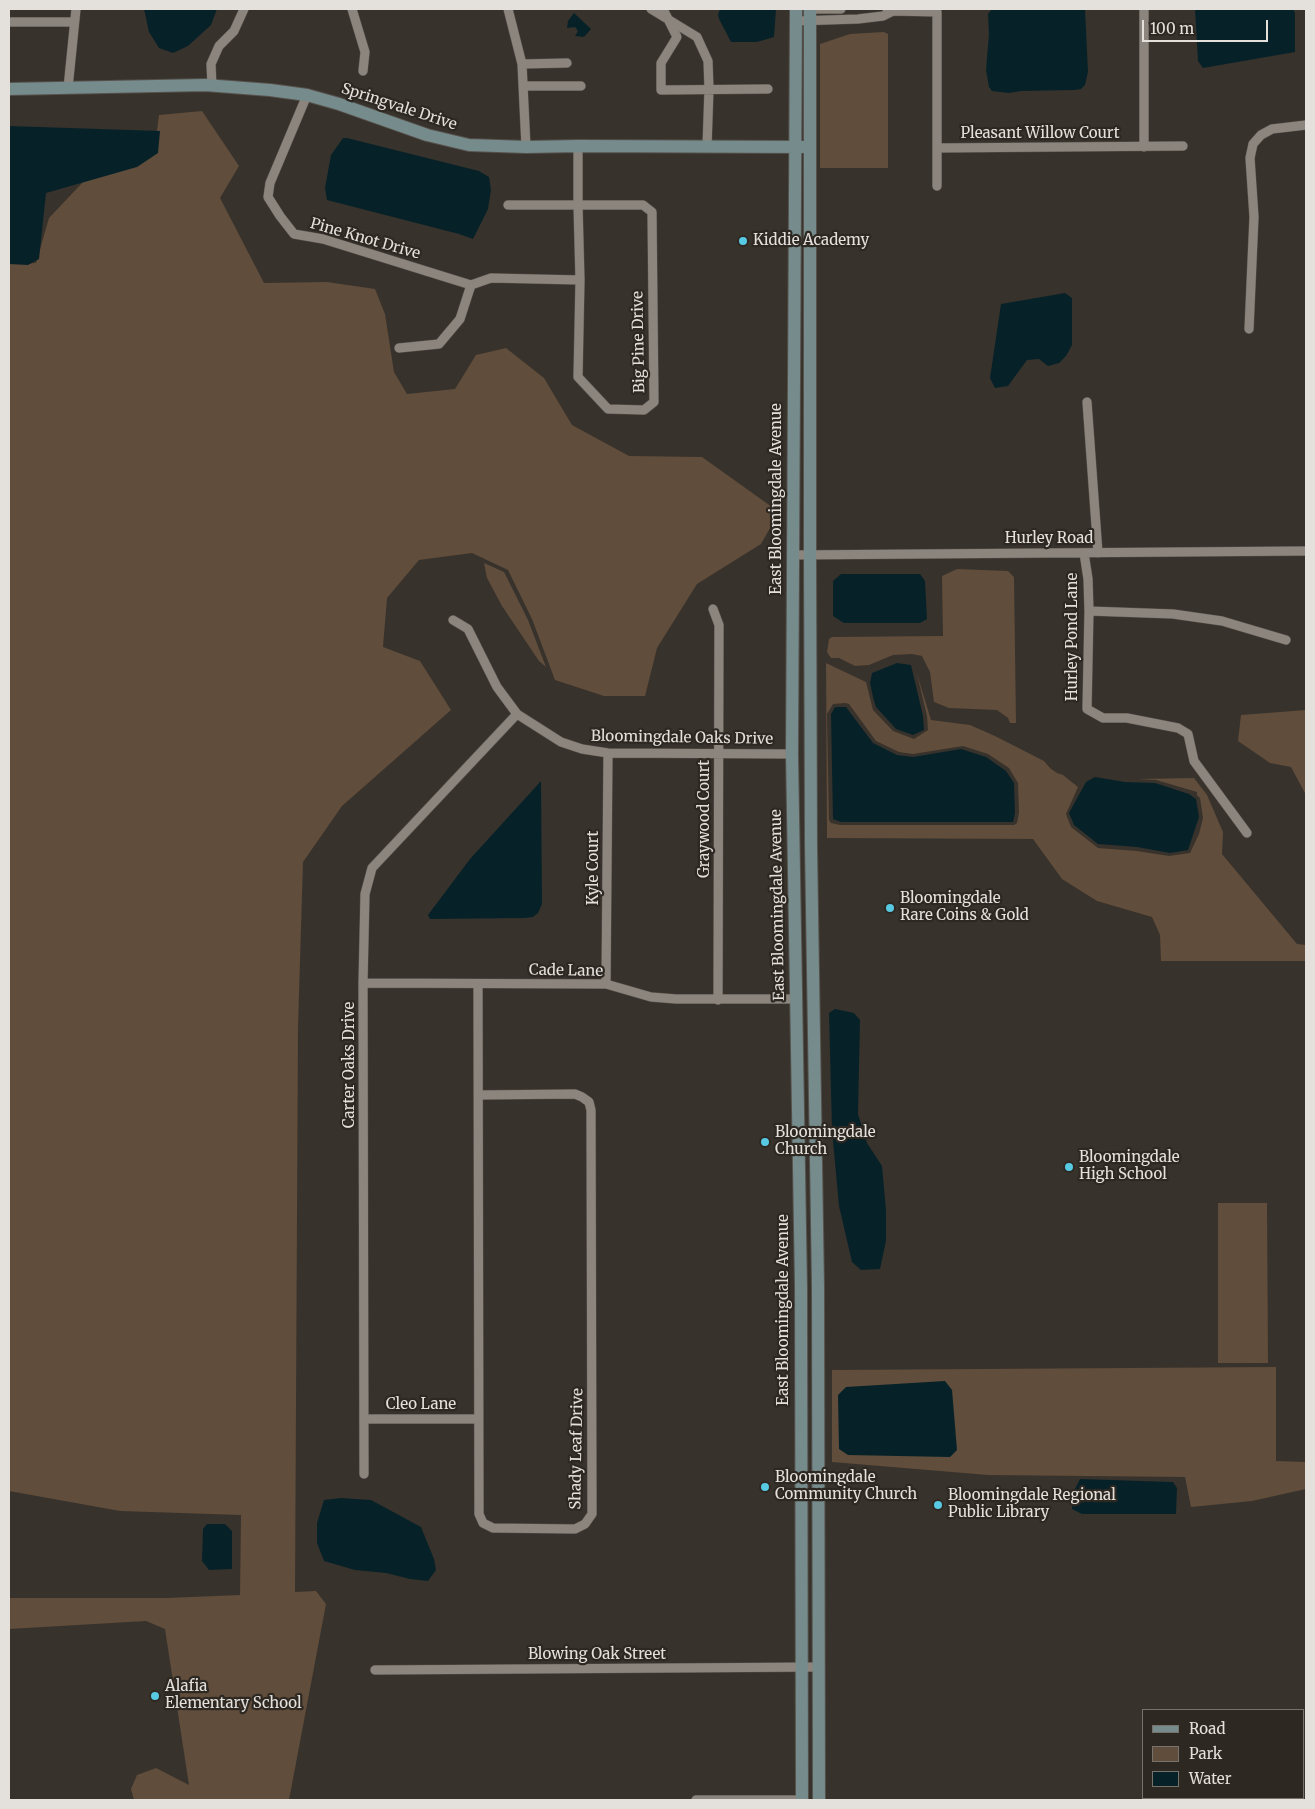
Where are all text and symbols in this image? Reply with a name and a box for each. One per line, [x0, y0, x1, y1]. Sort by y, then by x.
scale bar [1145, 10, 1271, 42]
text: 100 m [1150, 19, 1194, 38]
street label: Springvale Drive [339, 80, 459, 134]
street label: Pleasant Willow Court [961, 125, 1119, 143]
street label: Pine Knot Drive [308, 215, 422, 263]
place label: Kiddie Academy [753, 232, 869, 250]
marker: Kiddie Academy [737, 235, 749, 247]
street label: Big Pine Drive [629, 291, 649, 393]
street label: East Bloomingdale Avenue [768, 403, 786, 595]
street label: Hurley Road [1005, 530, 1093, 548]
street label: Hurley Pond Lane [1064, 573, 1082, 701]
street label: Bloomingdale Oaks Drive [591, 727, 773, 749]
street label: Graywood Court [696, 760, 714, 878]
street label: East Bloomingdale Avenue [767, 809, 789, 1001]
street label: Kyle Court [585, 831, 603, 905]
place label: Bloomingdale Rare Coins & Gold [900, 890, 1029, 925]
marker: Bloomingdale Rare Coins & Gold [884, 902, 896, 914]
street label: Cade Lane [529, 961, 603, 981]
street label: Carter Oaks Drive [341, 1002, 359, 1128]
place label: Bloomingdale Church [775, 1124, 876, 1159]
marker: Bloomingdale Church [759, 1136, 771, 1148]
place label: Bloomingdale High School [1079, 1149, 1180, 1184]
marker: Bloomingdale High School [1063, 1161, 1075, 1173]
street label: East Bloomingdale Avenue [775, 1214, 793, 1406]
street label: Shady Leaf Drive [567, 1388, 587, 1510]
street label: Cleo Lane [386, 1396, 456, 1414]
place label: Bloomingdale Community Church [775, 1469, 917, 1504]
marker: Bloomingdale Community Church [759, 1481, 771, 1493]
place label: Bloomingdale Regional Public Library [948, 1487, 1116, 1522]
marker: Bloomingdale Regional Public Library [932, 1499, 944, 1511]
street label: Blowing Oak Street [528, 1646, 666, 1664]
place label: Alafia Elementary School [165, 1678, 302, 1713]
marker: Alafia Elementary School [149, 1690, 161, 1702]
legend [1142, 1709, 1305, 1799]
text: Road [1189, 1719, 1225, 1738]
text: Park [1189, 1744, 1222, 1763]
text: Water [1189, 1769, 1231, 1788]

